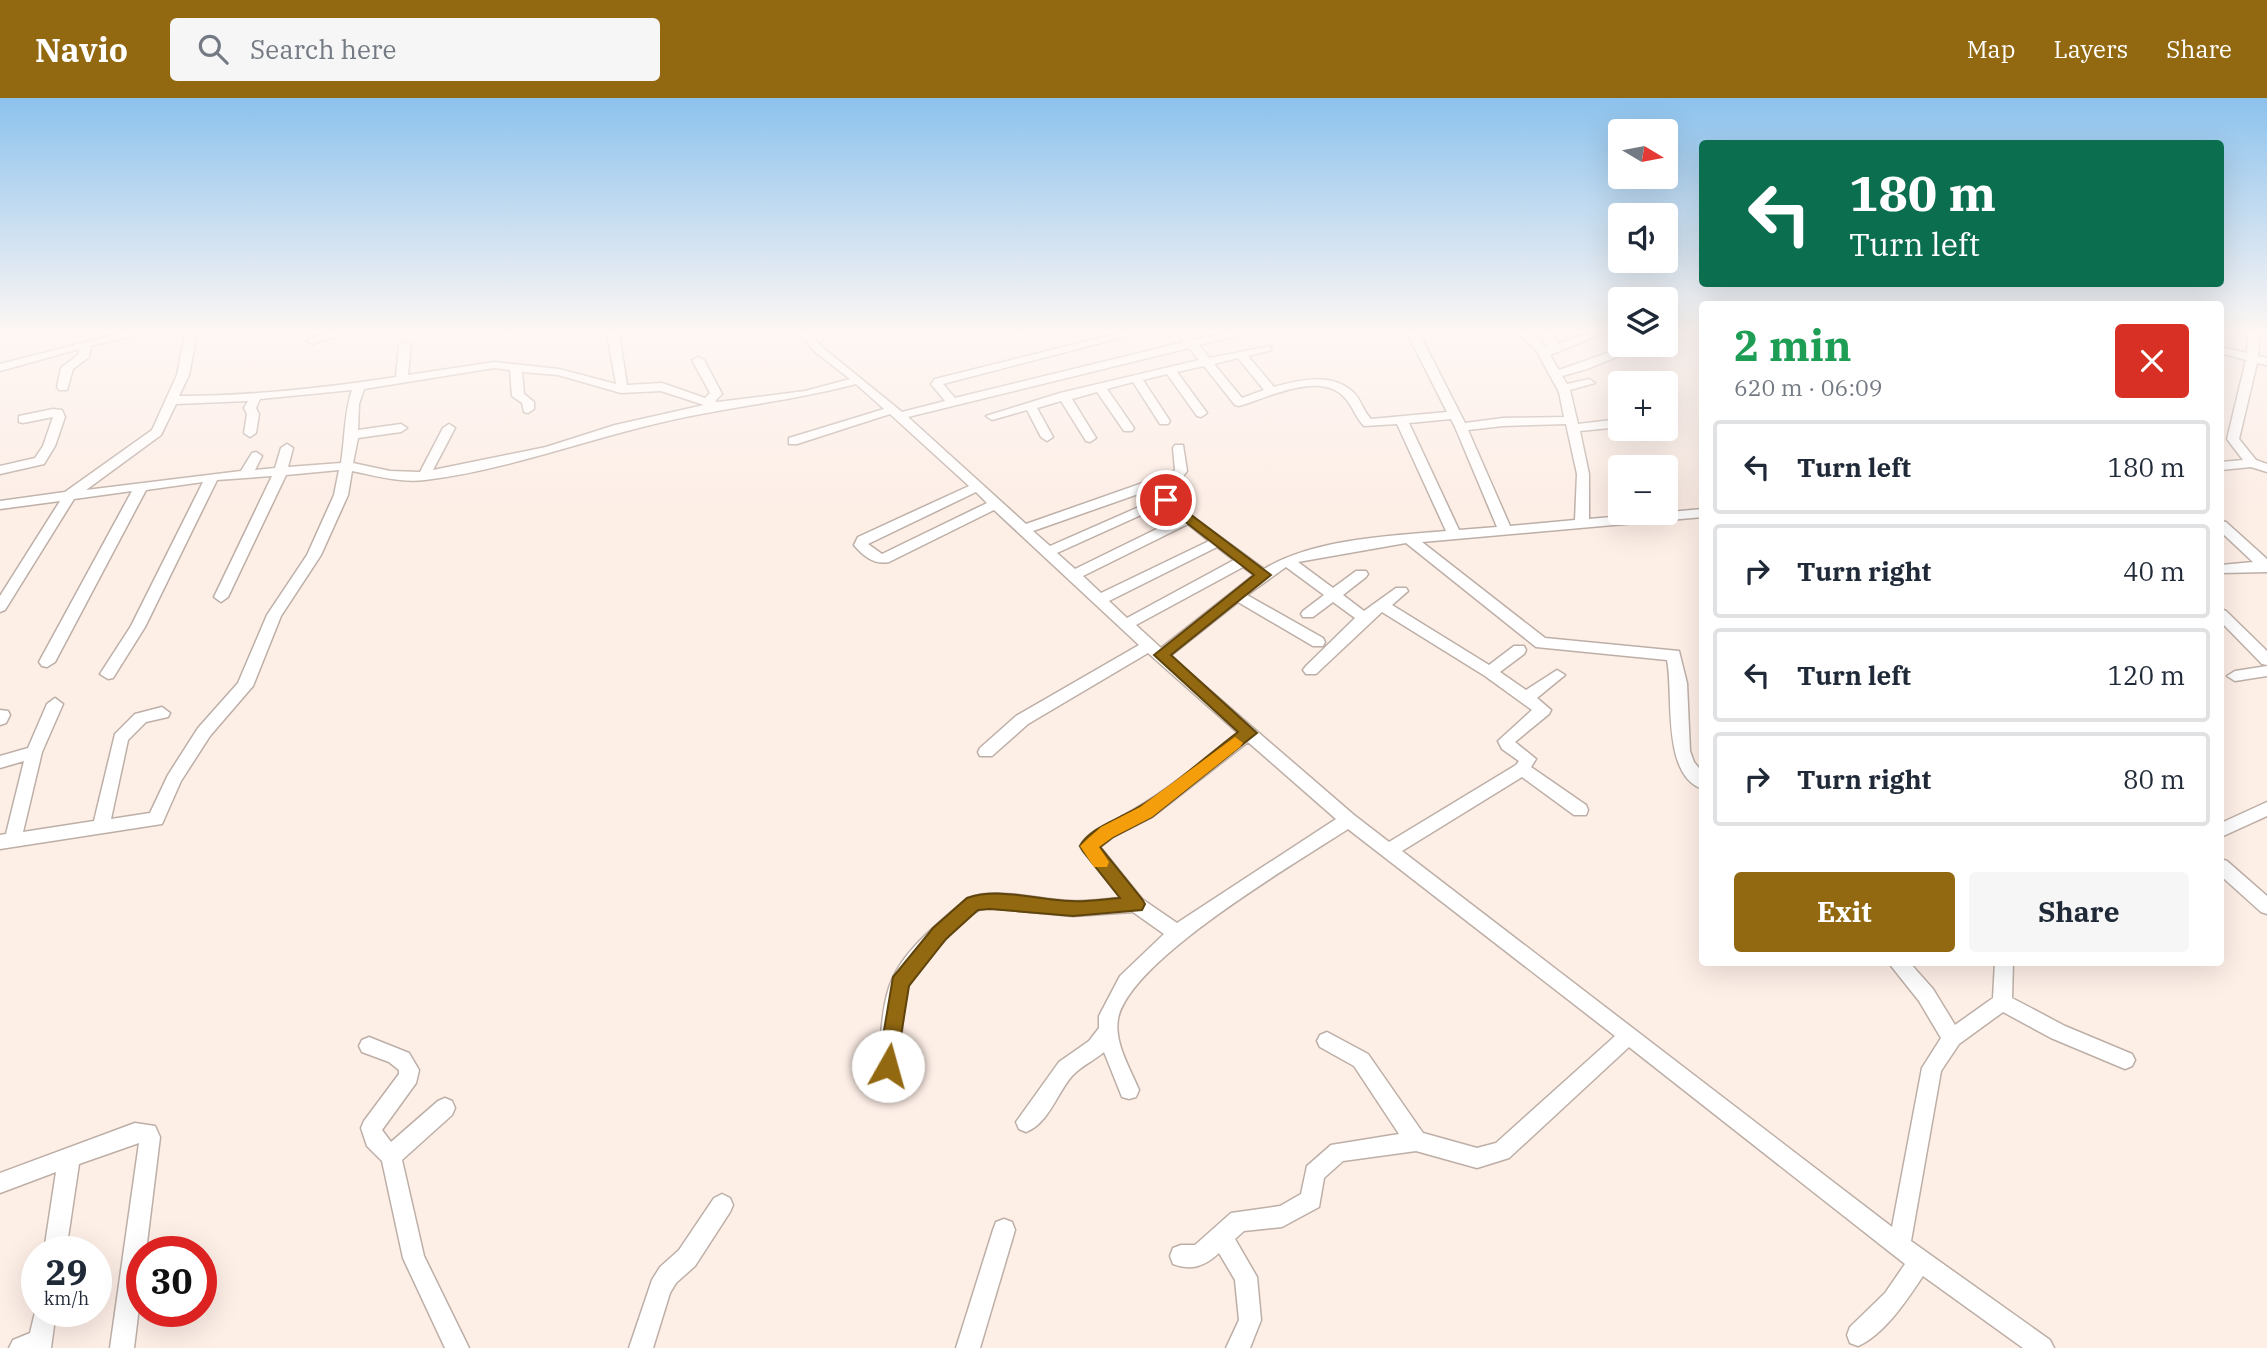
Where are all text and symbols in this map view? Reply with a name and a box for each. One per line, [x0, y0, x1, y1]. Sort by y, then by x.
search box [170, 18, 660, 81]
text: Navio [35, 28, 128, 71]
icon: search [194, 30, 232, 68]
text: Search here [250, 32, 396, 66]
text: Map [1967, 33, 2015, 65]
text: Layers [2053, 33, 2128, 65]
text: Share [2166, 33, 2232, 65]
north arrow [1608, 119, 1678, 189]
map controls [1608, 119, 1678, 525]
text: 180 m [1849, 161, 1996, 224]
icon: left [1734, 168, 1825, 259]
button: sound [1608, 203, 1678, 273]
text: Turn left [1849, 223, 1980, 265]
button: layers [1608, 287, 1678, 357]
text: 2 min [1734, 318, 1852, 373]
button: close [2115, 324, 2189, 398]
button: + [1608, 371, 1678, 441]
text: 620 m · 06:09 [1734, 372, 1883, 402]
icon: left [1738, 448, 1776, 486]
text: Turn left [1797, 450, 1911, 484]
text: 180 m [2107, 450, 2185, 484]
button: − [1608, 455, 1678, 525]
pin [1136, 470, 1196, 530]
icon: arrive [1147, 481, 1185, 519]
icon: right [1738, 552, 1776, 590]
text: Turn right [1797, 554, 1931, 588]
text: 40 m [2123, 554, 2185, 588]
icon: left [1738, 656, 1776, 694]
text: Turn left [1797, 658, 1911, 692]
text: 120 m [2107, 658, 2185, 692]
icon: right [1738, 760, 1776, 798]
text: Turn right [1797, 762, 1931, 796]
text: 80 m [2123, 762, 2185, 796]
button: Exit [1734, 872, 1955, 952]
button: Share [1969, 872, 2189, 952]
position arrow [851, 1029, 925, 1103]
speed limit sign: 30 [126, 1236, 217, 1327]
text: 29 [45, 1249, 88, 1295]
text: km/h [44, 1287, 89, 1310]

